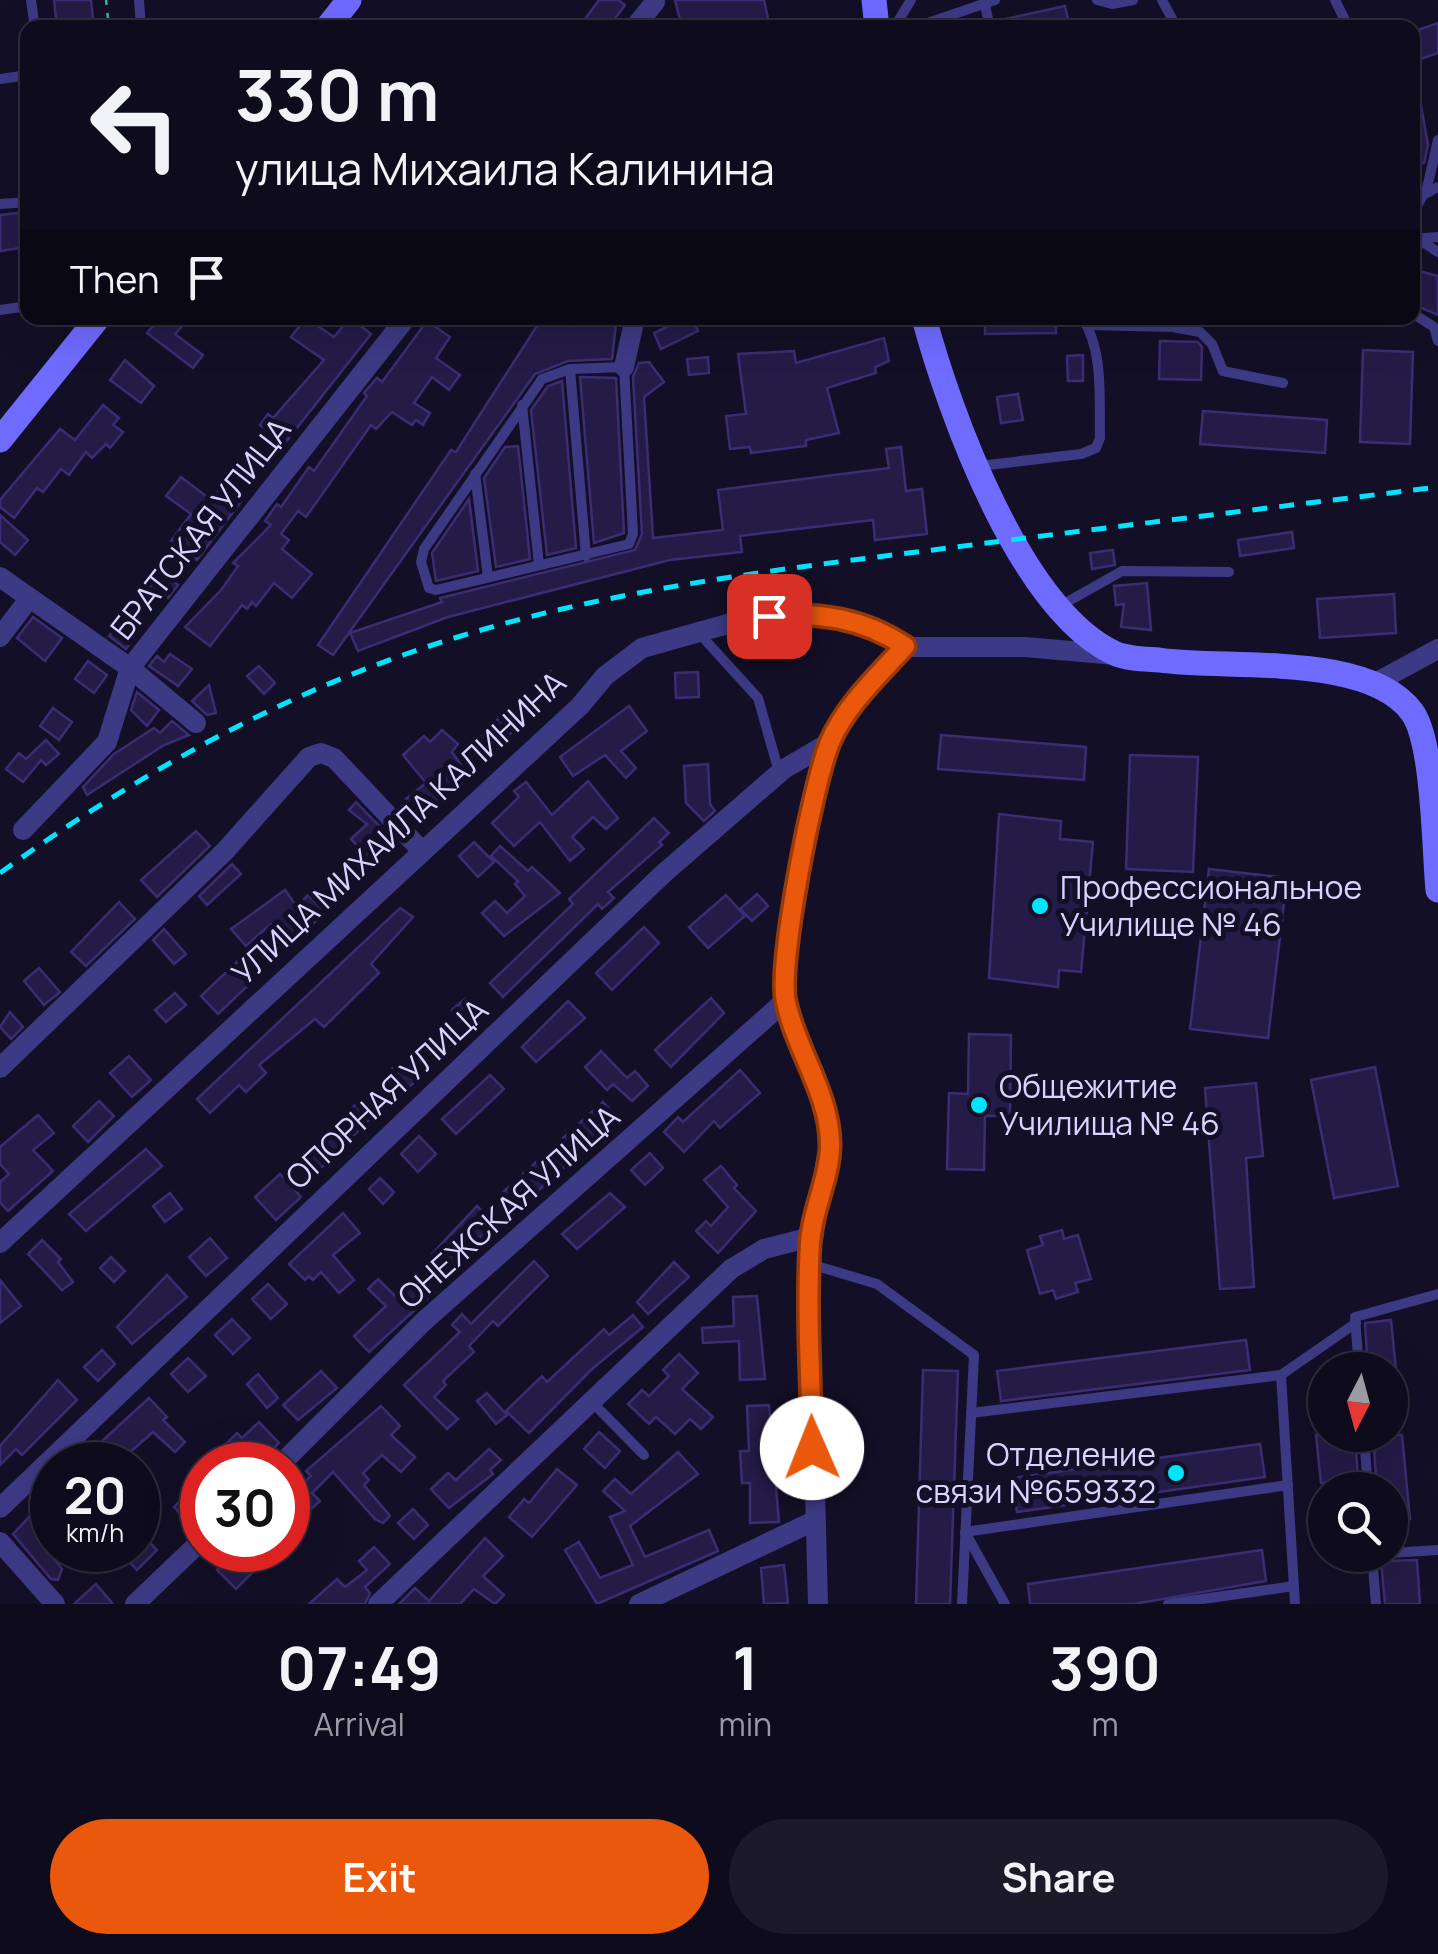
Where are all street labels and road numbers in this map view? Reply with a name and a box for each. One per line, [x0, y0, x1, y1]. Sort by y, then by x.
street label: БРАТСКАЯ УЛИЦА [100, 409, 300, 648]
street label: УЛИЦА МИХАИЛА КАЛИНИНА [222, 661, 575, 994]
street label: ОПОРНАЯ УЛИЦА [276, 988, 497, 1199]
street label: ОНЕЖСКАЯ УЛИЦА [388, 1095, 629, 1318]

